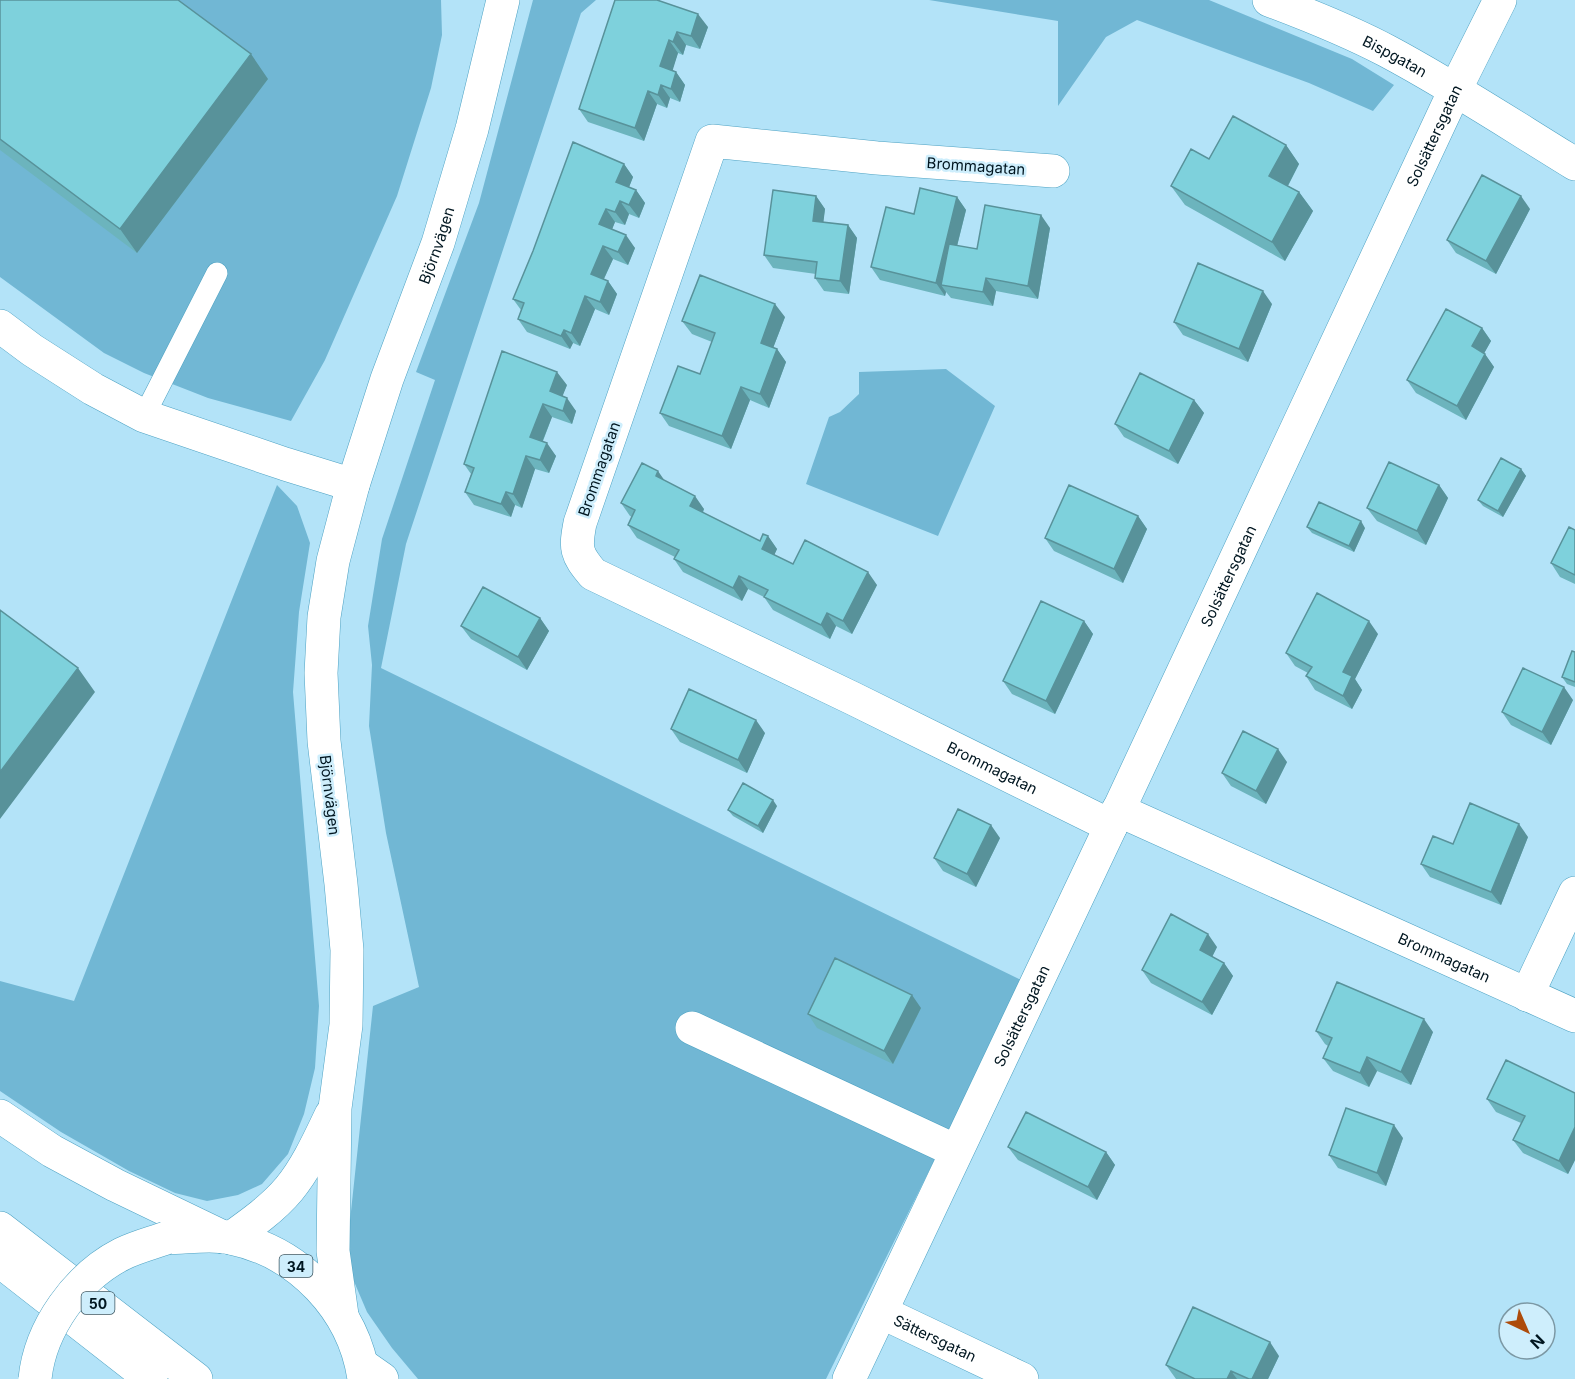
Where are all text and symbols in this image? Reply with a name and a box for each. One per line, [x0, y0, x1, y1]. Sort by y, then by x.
street label: Bispgatan [1360, 31, 1431, 81]
street label: Solsättersgatan [1402, 82, 1466, 190]
street label: Brommagatan [926, 153, 1026, 179]
street label: Björnvägen [414, 204, 458, 287]
street label: Brommagatan [574, 419, 624, 519]
street label: Solsättersgatan [1196, 522, 1260, 630]
street label: Brommagatan [944, 737, 1041, 798]
street label: Björnvägen [316, 754, 344, 836]
street label: Brommagatan [1395, 928, 1493, 986]
street label: Solsättersgatan [989, 962, 1053, 1070]
road number: 34 [280, 1255, 312, 1277]
road number: 50 [82, 1292, 114, 1314]
north arrow [1497, 1301, 1557, 1361]
street label: Sättersgatan [891, 1310, 980, 1366]
text: N [1526, 1330, 1549, 1353]

